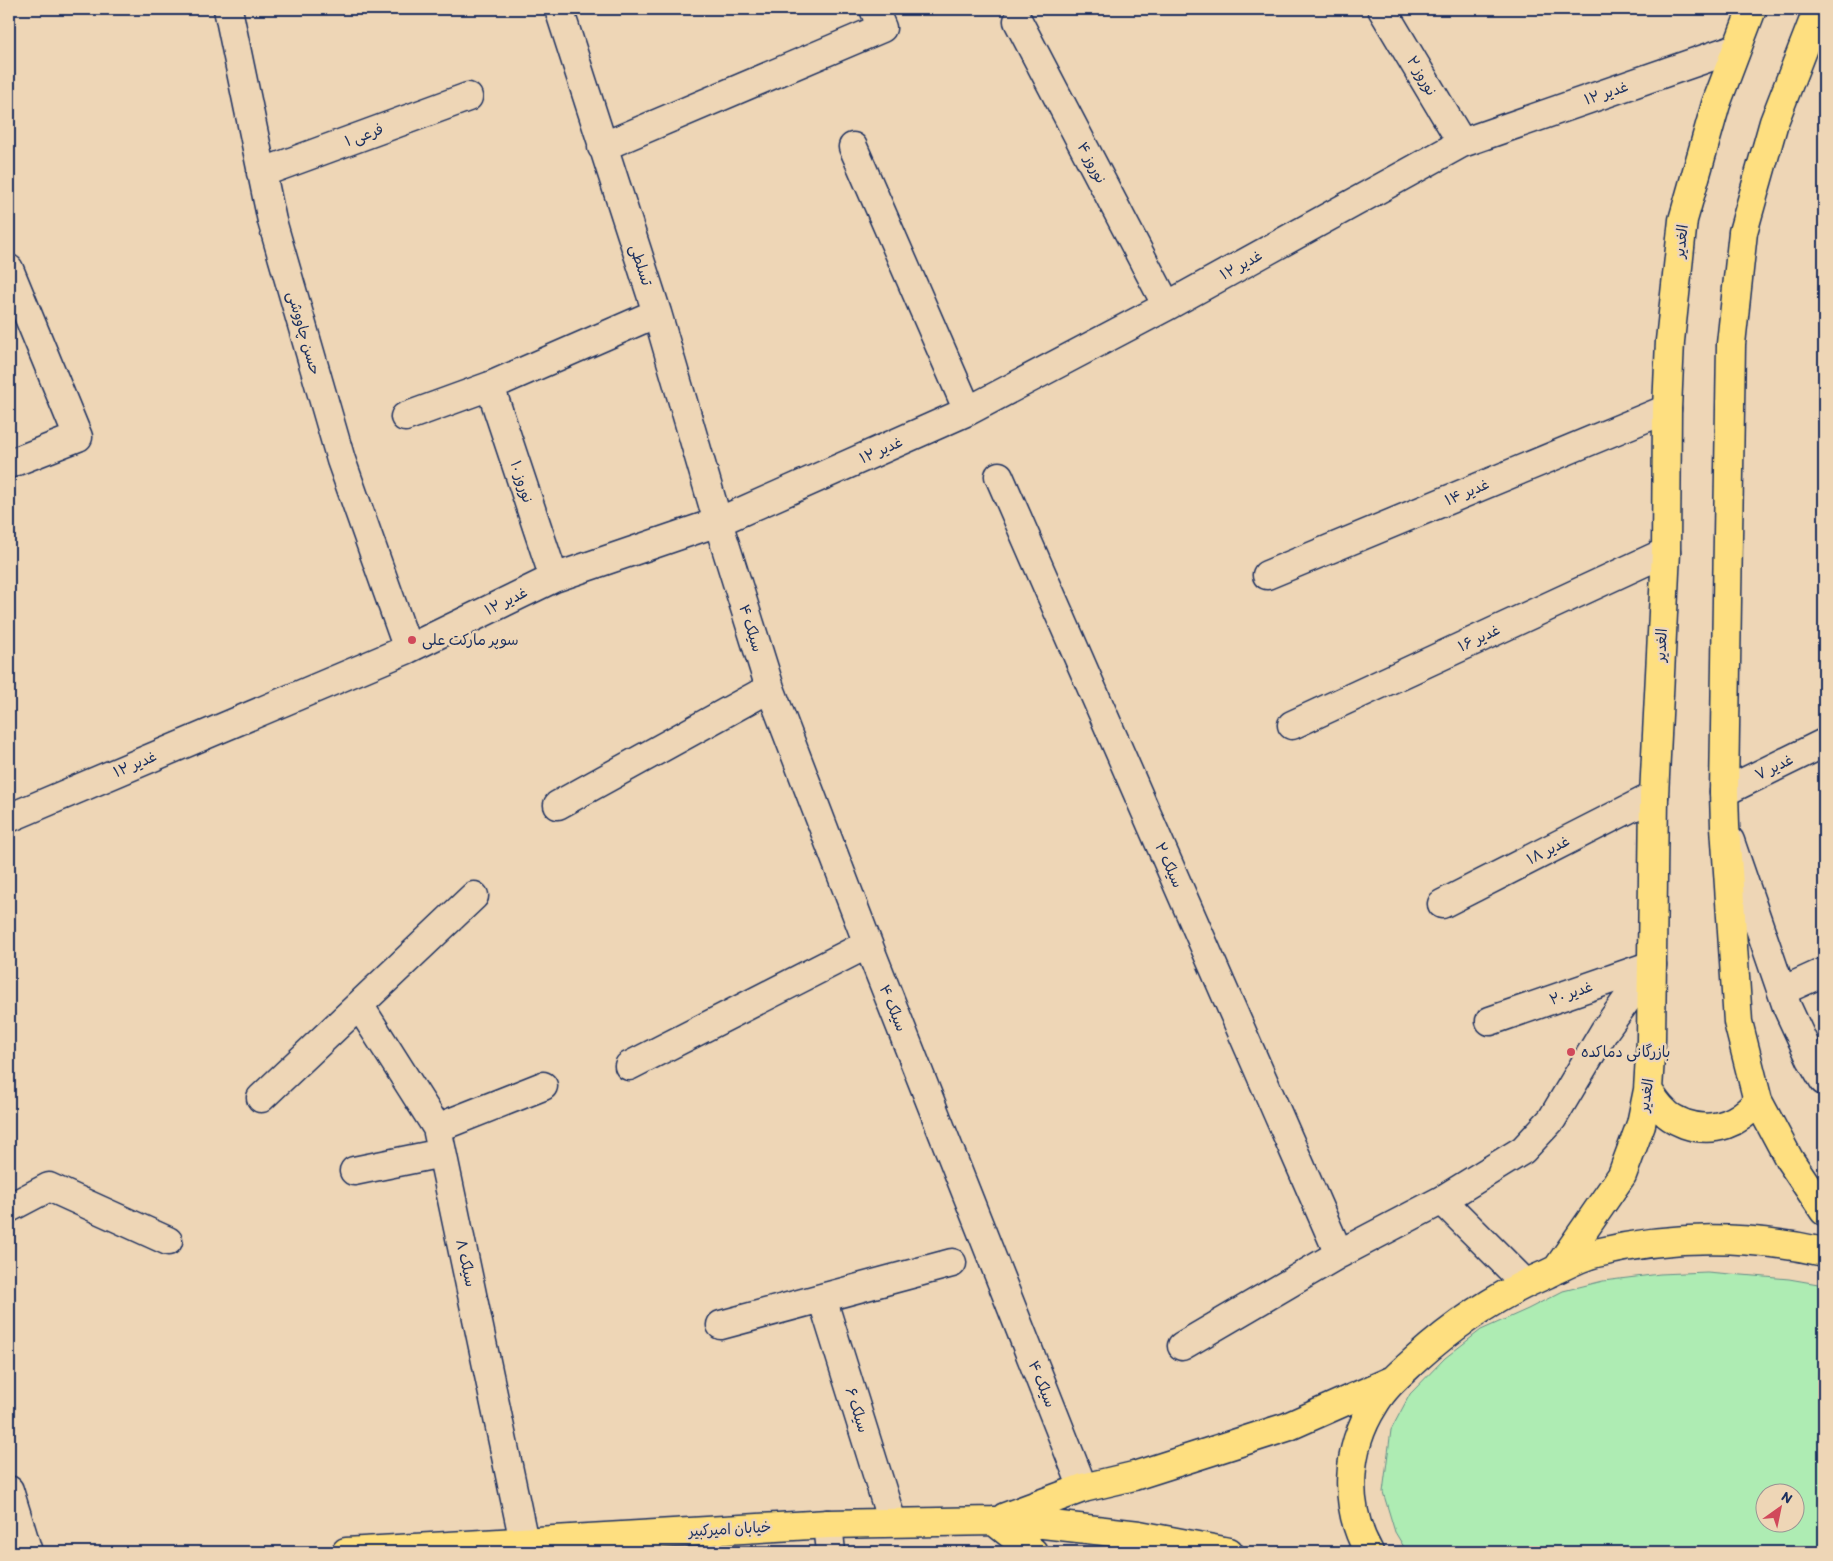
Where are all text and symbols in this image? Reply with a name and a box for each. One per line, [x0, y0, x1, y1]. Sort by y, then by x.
street label: نوروز ۲ [1403, 53, 1441, 99]
street label: غدیر ۱۲ [1582, 77, 1630, 109]
street label: فرعی ۱ [342, 120, 386, 151]
street label: نوروز ۴ [1073, 139, 1111, 187]
street label: الغدیر [1670, 223, 1692, 261]
street label: تسلطی [625, 242, 656, 289]
street label: غدیر ۱۲ [1217, 246, 1265, 284]
street label: حسن چاووشی [283, 289, 325, 377]
street label: غدیر ۱۲ [857, 433, 905, 467]
street label: نوروز ۱۰ [507, 458, 537, 506]
street label: غدیر ۱۴ [1442, 475, 1492, 509]
street label: غدیر ۱۲ [482, 583, 530, 619]
street label: سیلک ۴ [735, 602, 767, 654]
street label: غدیر ۱۶ [1455, 620, 1503, 656]
street label: الغدیر [1651, 628, 1671, 664]
place label: سوپر مارکت علی [422, 631, 519, 650]
marker: سوپر مارکت علی [406, 634, 418, 646]
street label: غدیر ۱۲ [111, 747, 159, 781]
street label: غدیر ۷ [1752, 750, 1796, 784]
street label: غدیر ۱۸ [1524, 832, 1572, 868]
street label: سیلک ۲ [1151, 840, 1187, 890]
street label: غدیر ۲۰ [1547, 977, 1595, 1009]
street label: سیلک ۴ [876, 982, 910, 1034]
place label: بازرگانی دماکده [1581, 1043, 1670, 1062]
marker: بازرگانی دماکده [1565, 1046, 1577, 1058]
street label: الغدیر [1634, 1077, 1657, 1115]
street label: سیلک ۸ [452, 1238, 480, 1288]
street label: سیلک ۴ [1025, 1358, 1059, 1410]
street label: سیلک ۶ [842, 1385, 872, 1435]
north arrow [1756, 1484, 1806, 1534]
text: N [1778, 1488, 1795, 1507]
street label: خیابان امیرکبیر [686, 1518, 772, 1540]

